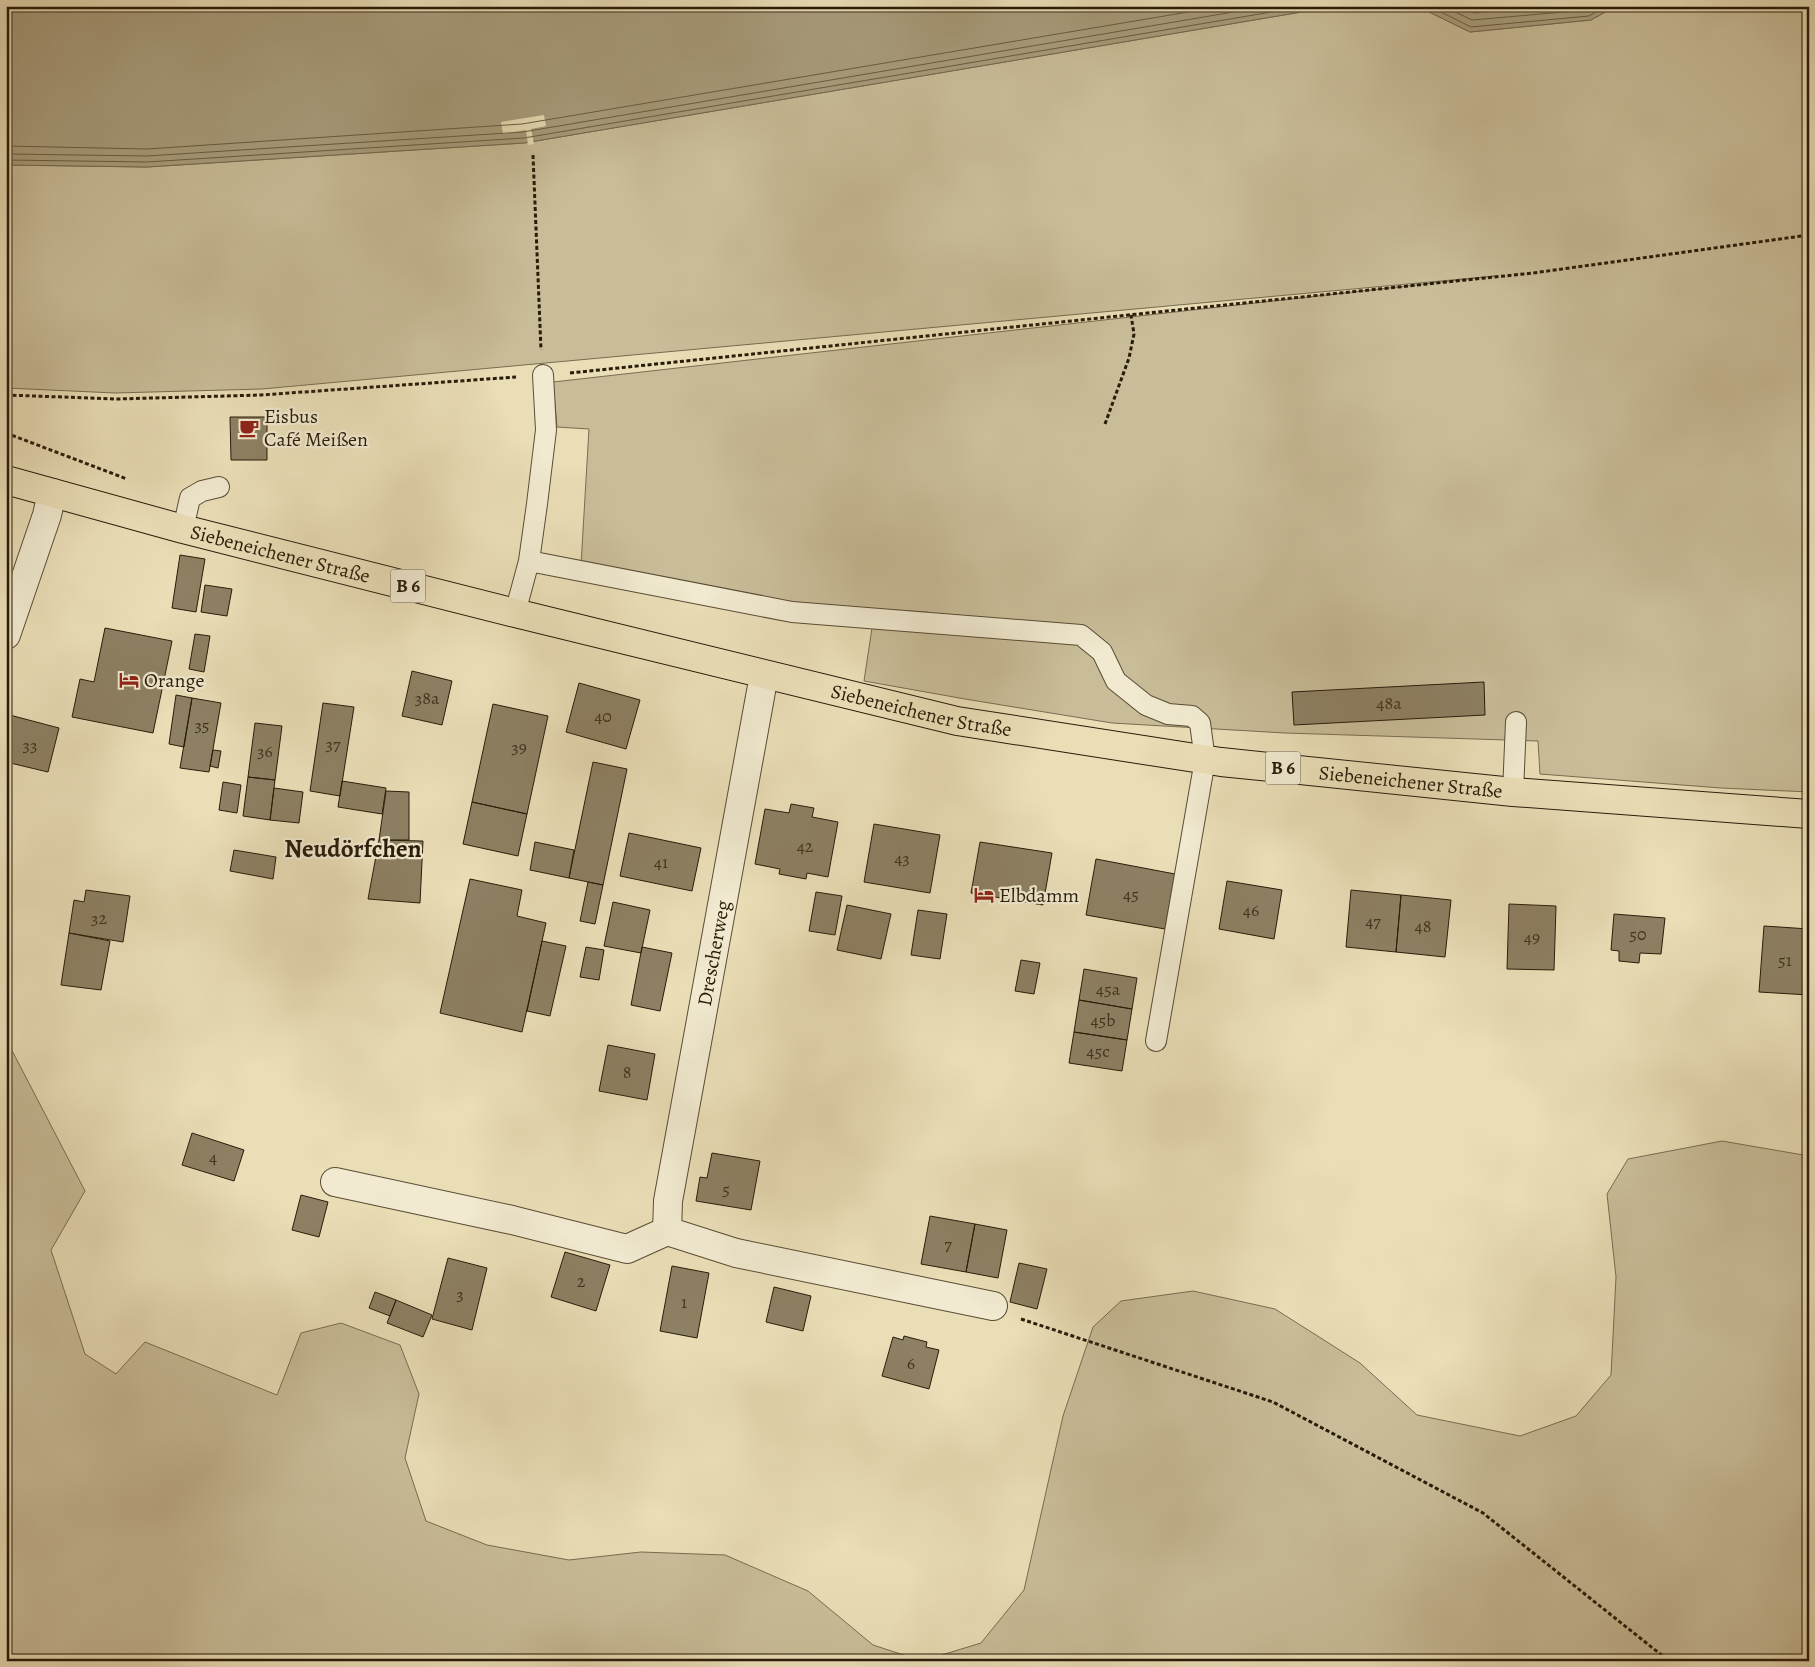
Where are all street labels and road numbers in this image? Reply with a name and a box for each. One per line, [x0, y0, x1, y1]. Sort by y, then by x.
street label: Siebeneichener Straße [188, 518, 373, 589]
road number: B 6 [390, 570, 426, 602]
street label: Siebeneichener Straße [828, 677, 1013, 743]
road number: B 6 [1266, 751, 1300, 784]
street label: Siebeneichener Straße [1318, 759, 1504, 804]
street label: Drescherweg [690, 898, 736, 1008]

